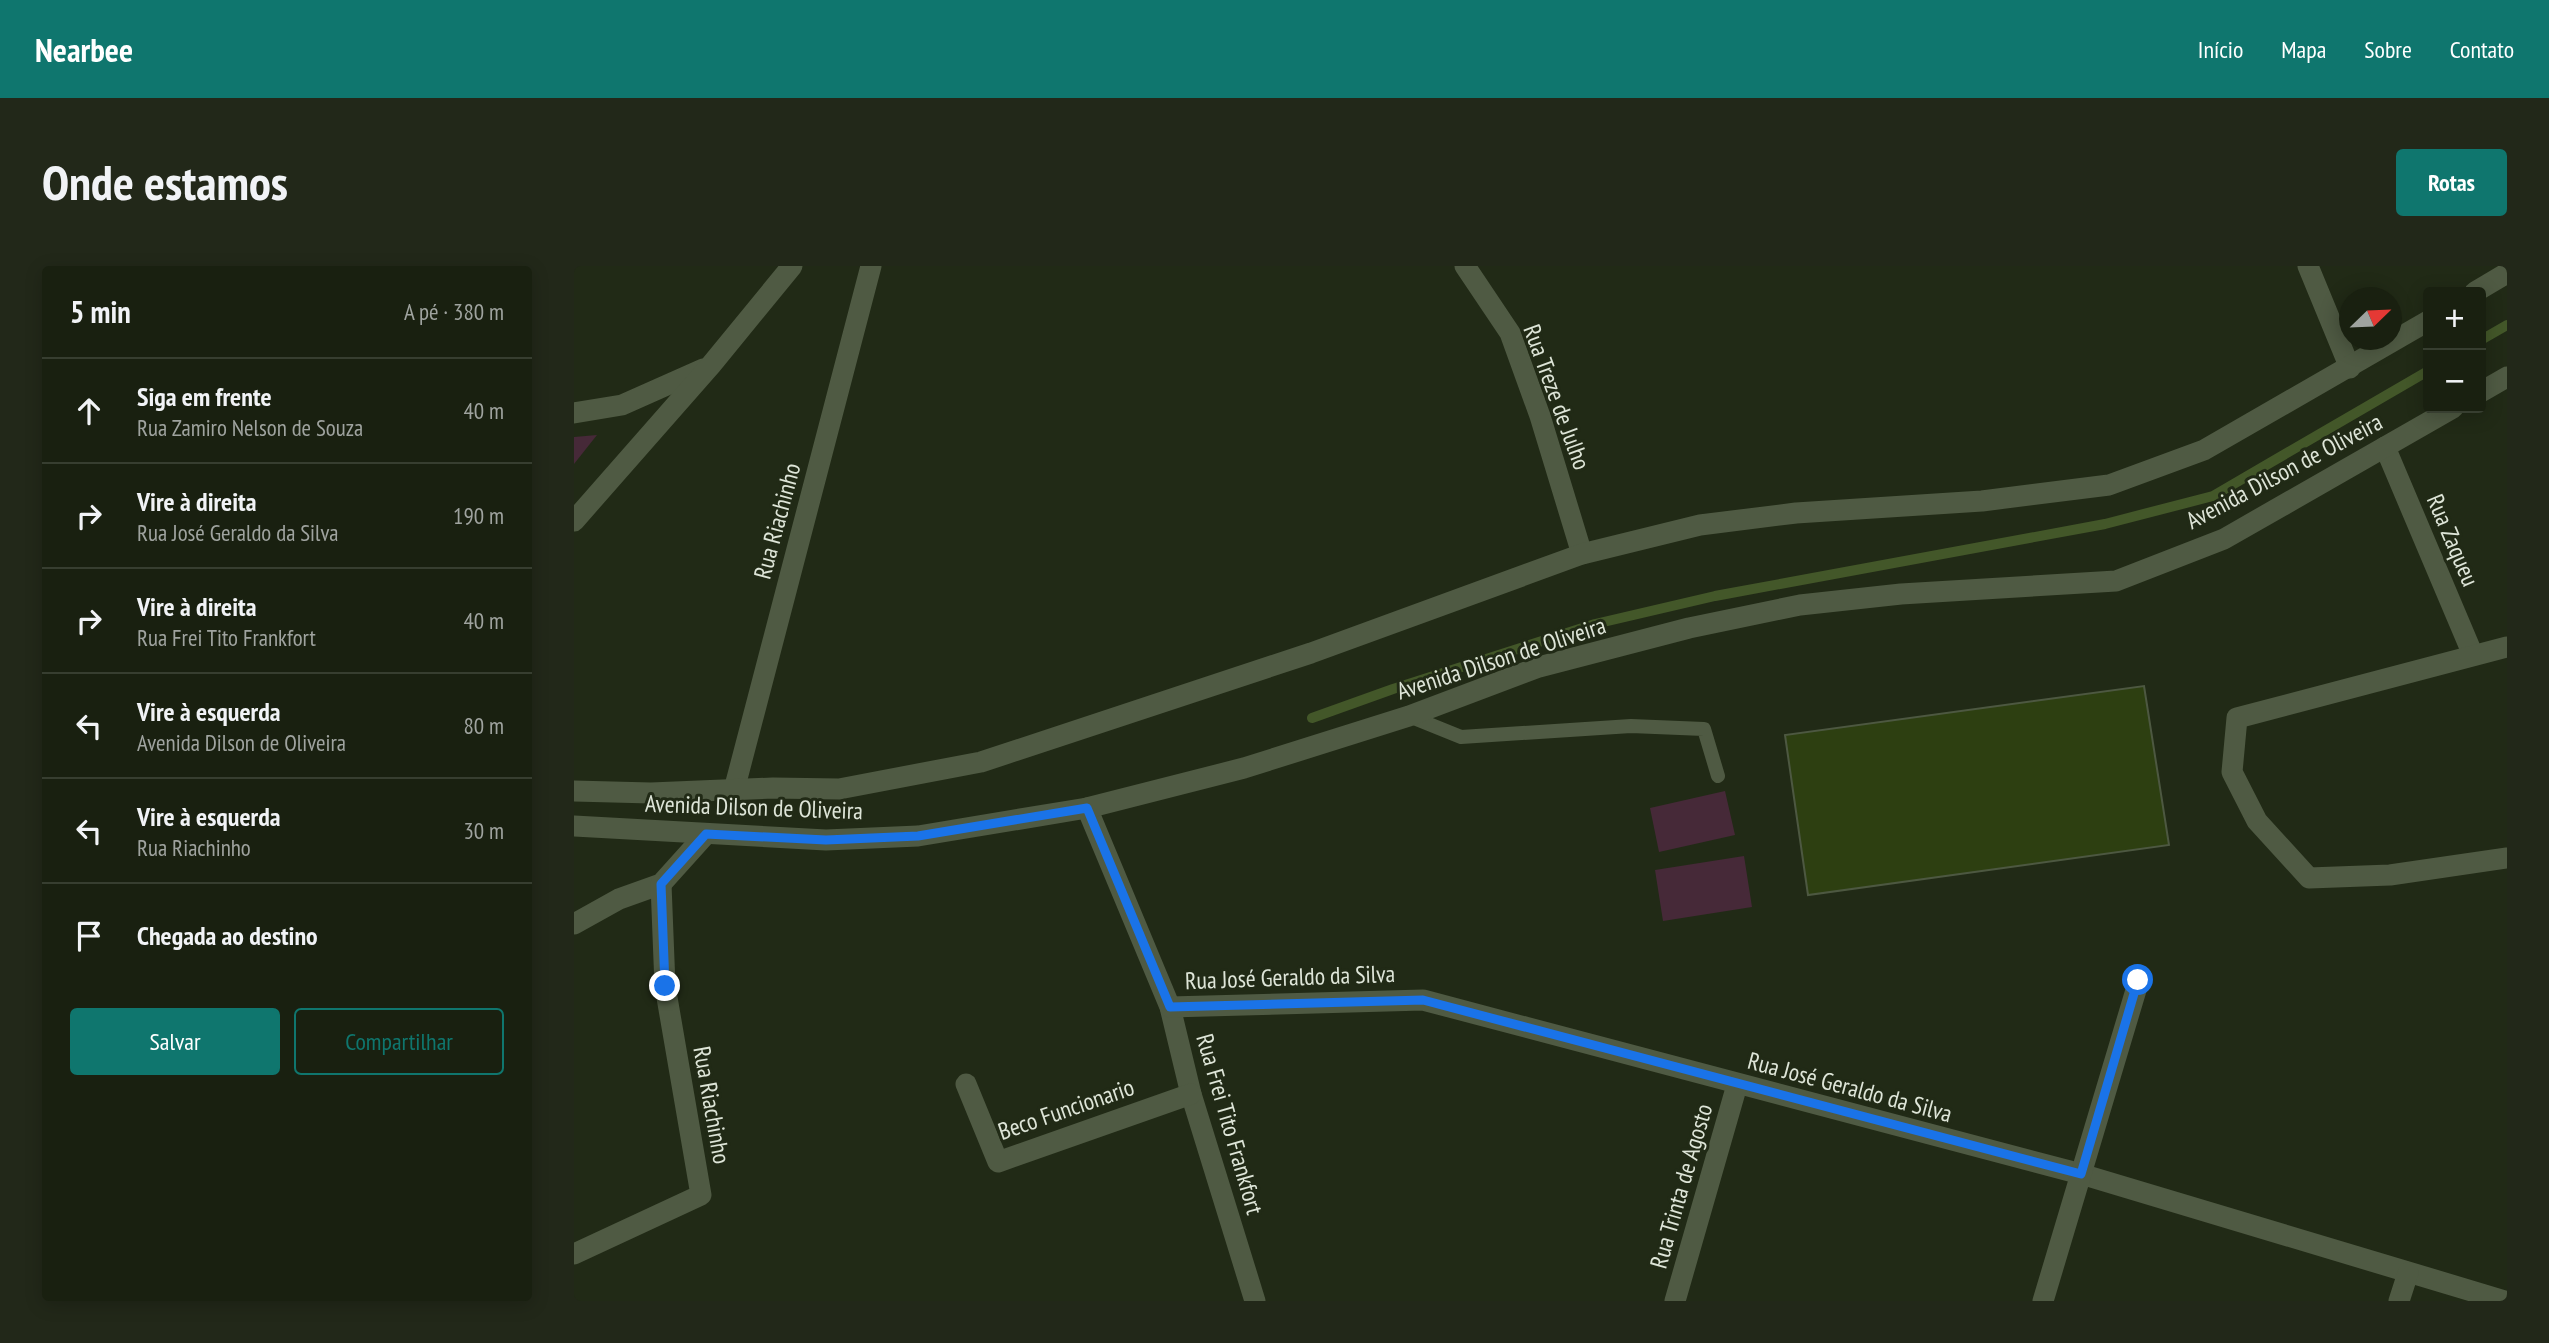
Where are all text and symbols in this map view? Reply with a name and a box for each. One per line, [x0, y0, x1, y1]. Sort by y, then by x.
text: Nearbee [35, 28, 133, 71]
text: Início [2198, 34, 2243, 65]
text: Mapa [2281, 34, 2326, 65]
text: Sobre [2364, 34, 2412, 65]
text: Contato [2450, 34, 2514, 65]
button: Rotas [2396, 149, 2507, 216]
text: Onde estamos [42, 150, 288, 214]
north arrow [2339, 287, 2402, 350]
map controls [2423, 287, 2486, 413]
button: + [2423, 287, 2486, 350]
text: 5 min [70, 292, 131, 331]
text: A pé · 380 m [404, 297, 504, 326]
street label: Rua Treze de Julho [1516, 320, 1598, 474]
button: − [2423, 350, 2486, 413]
text: Siga em frente [137, 380, 272, 413]
icon: ahead [70, 392, 108, 430]
text: 40 m [463, 396, 504, 425]
street label: Avenida Dilson de Oliveira [2180, 406, 2388, 536]
text: Rua Zamiro Nelson de Souza [137, 413, 363, 442]
street label: Rua Riachinho [747, 460, 807, 582]
text: Vire à direita [137, 485, 256, 518]
street label: Rua Zaqueu [2420, 489, 2486, 591]
icon: right [70, 497, 108, 535]
text: 190 m [453, 501, 504, 530]
text: Rua José Geraldo da Silva [137, 518, 339, 547]
text: Vire à direita [137, 590, 256, 623]
icon: right [70, 602, 108, 640]
text: 40 m [463, 606, 504, 635]
street label: Avenida Dilson de Oliveira [1392, 610, 1610, 706]
text: Rua Frei Tito Frankfort [137, 623, 316, 652]
text: Vire à esquerda [137, 695, 280, 728]
icon: left [70, 707, 108, 745]
text: 80 m [463, 711, 504, 740]
text: Avenida Dilson de Oliveira [137, 728, 346, 757]
street label: Avenida Dilson de Oliveira [644, 788, 864, 826]
text: Vire à esquerda [137, 800, 280, 833]
icon: left [70, 812, 108, 850]
text: 30 m [463, 816, 504, 845]
text: Rua Riachinho [137, 833, 251, 862]
icon: arrive [70, 917, 108, 955]
text: Chegada ao destino [137, 919, 318, 952]
street label: Rua José Geraldo da Silva [1184, 958, 1396, 996]
route start [2122, 964, 2153, 995]
route end [649, 970, 680, 1001]
button: Salvar [70, 1008, 280, 1075]
button: Compartilhar [294, 1008, 504, 1075]
street label: Rua Frei Tito Frankfort [1189, 1030, 1271, 1218]
street label: Rua Riachinho [686, 1044, 738, 1166]
street label: Rua José Geraldo da Silva [1744, 1045, 1956, 1129]
street label: Beco Funcionario [994, 1071, 1138, 1147]
street label: Rua Trinta de Agosto [1643, 1100, 1719, 1272]

